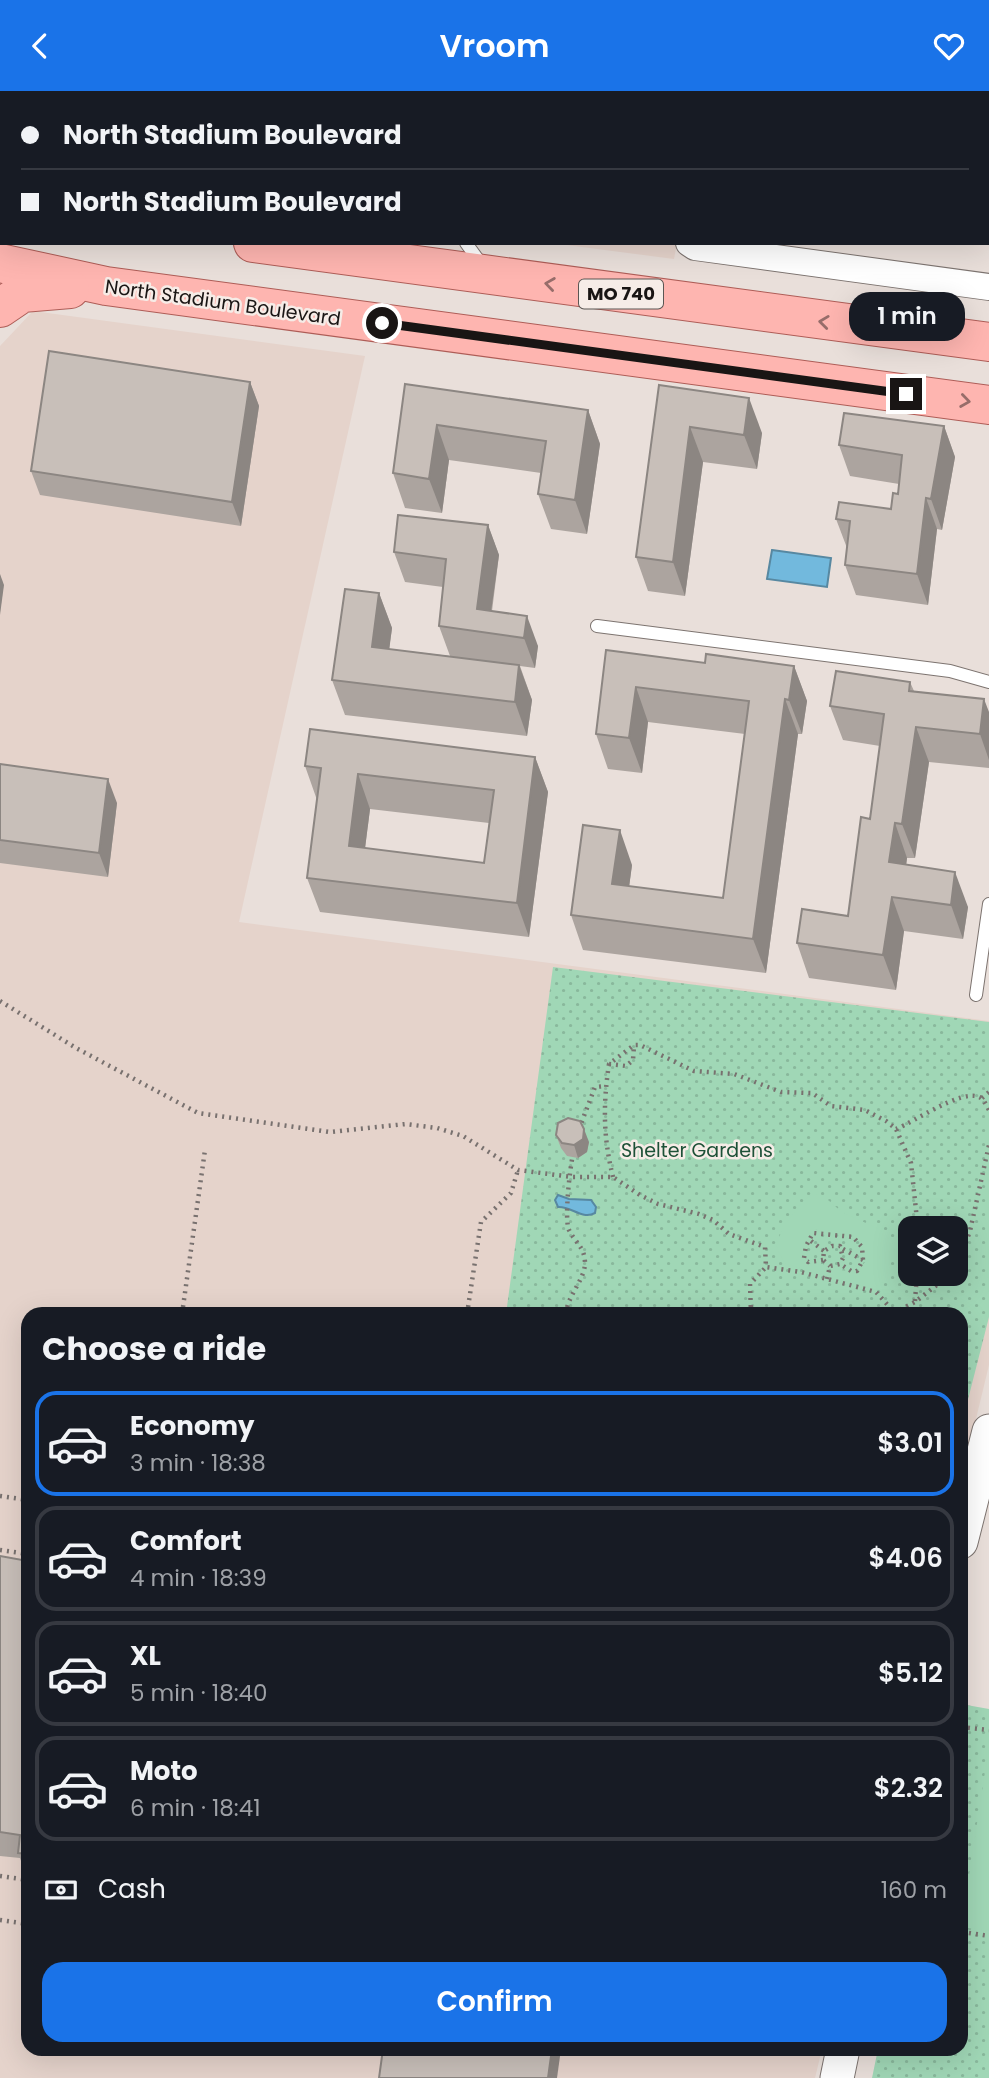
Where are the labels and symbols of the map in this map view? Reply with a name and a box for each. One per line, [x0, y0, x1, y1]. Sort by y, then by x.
street label: North Stadium Boulevard [103, 273, 343, 332]
one-way arrow [544, 276, 556, 291]
road number: MO 740 [579, 279, 663, 309]
callout: 1 min [848, 293, 964, 341]
route start [366, 307, 398, 339]
one-way arrow [818, 314, 830, 329]
route end [890, 378, 922, 410]
one-way arrow [959, 394, 970, 409]
park label: Shelter Gardens [621, 1137, 773, 1164]

